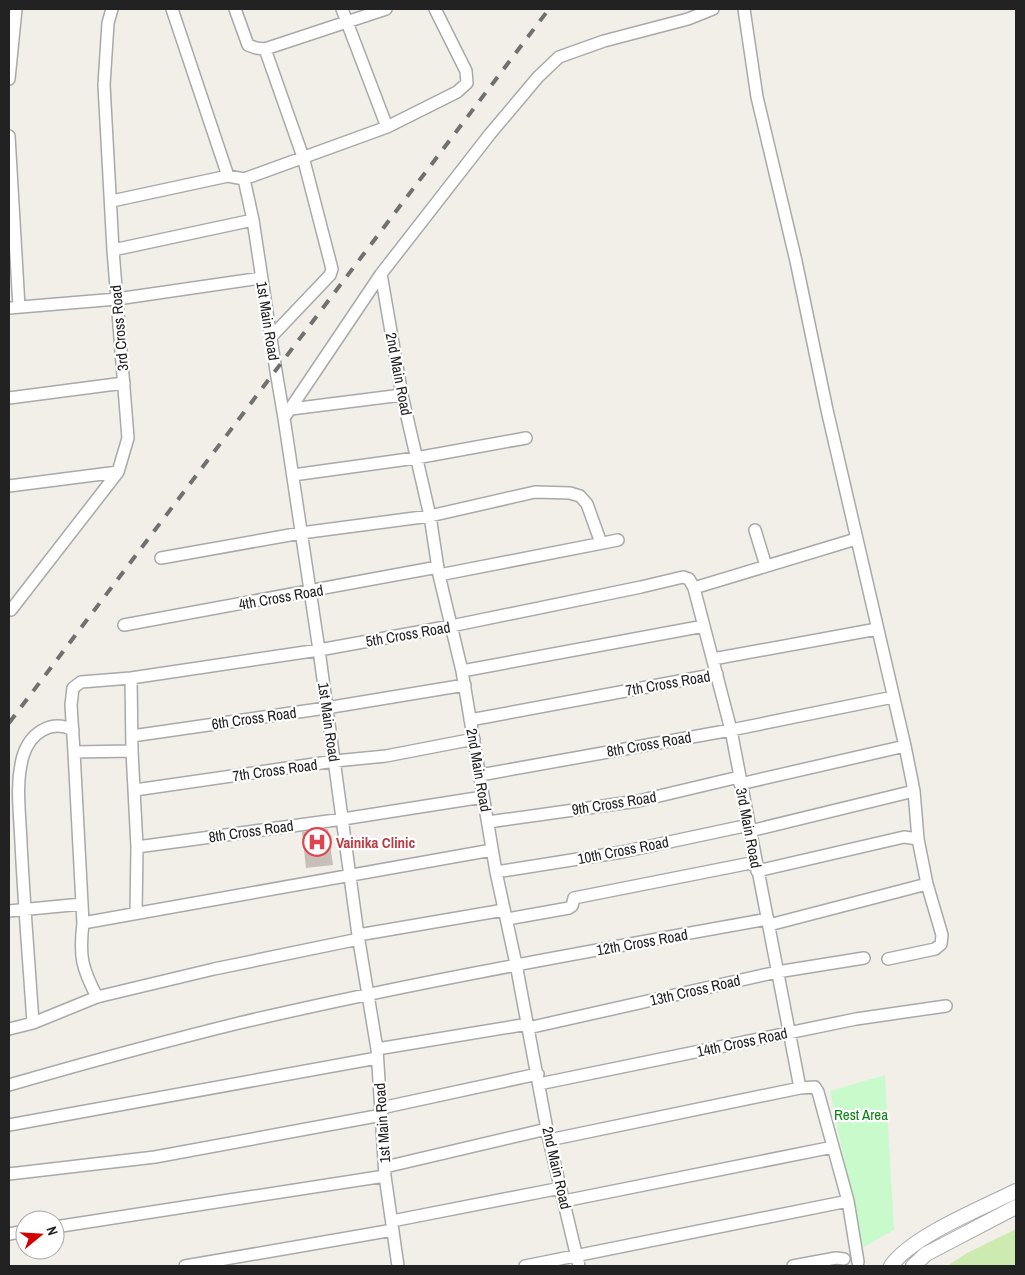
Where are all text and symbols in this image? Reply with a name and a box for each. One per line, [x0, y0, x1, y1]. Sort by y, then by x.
street label: 1st Main Road [251, 280, 285, 362]
street label: 3rd Cross Road [105, 284, 133, 372]
street label: 2nd Main Road [381, 331, 417, 417]
street label: 4th Cross Road [237, 579, 325, 615]
street label: 5th Cross Road [364, 616, 452, 652]
street label: 7th Cross Road [624, 665, 712, 701]
street label: 1st Main Road [313, 681, 345, 763]
street label: 6th Cross Road [210, 702, 298, 734]
street label: 8th Cross Road [605, 726, 693, 762]
street label: 2nd Main Road [461, 727, 497, 813]
street label: 7th Cross Road [231, 754, 319, 786]
street label: 9th Cross Road [570, 786, 658, 820]
street label: 3rd Main Road [731, 786, 767, 870]
street label: 8th Cross Road [207, 815, 295, 847]
hospital icon: Vainika Clinic [302, 827, 332, 857]
street label: 10th Cross Road [576, 831, 670, 869]
place label: Vainika Clinic [336, 832, 415, 853]
street label: 12th Cross Road [595, 924, 689, 960]
street label: 13th Cross Road [648, 969, 742, 1011]
street label: 14th Cross Road [695, 1022, 789, 1062]
street label: 1st Main Road [369, 1082, 395, 1164]
park label: Rest Area [834, 1104, 888, 1125]
street label: 2nd Main Road [537, 1125, 577, 1211]
north arrow [15, 1210, 65, 1260]
text: N [43, 1224, 62, 1238]

